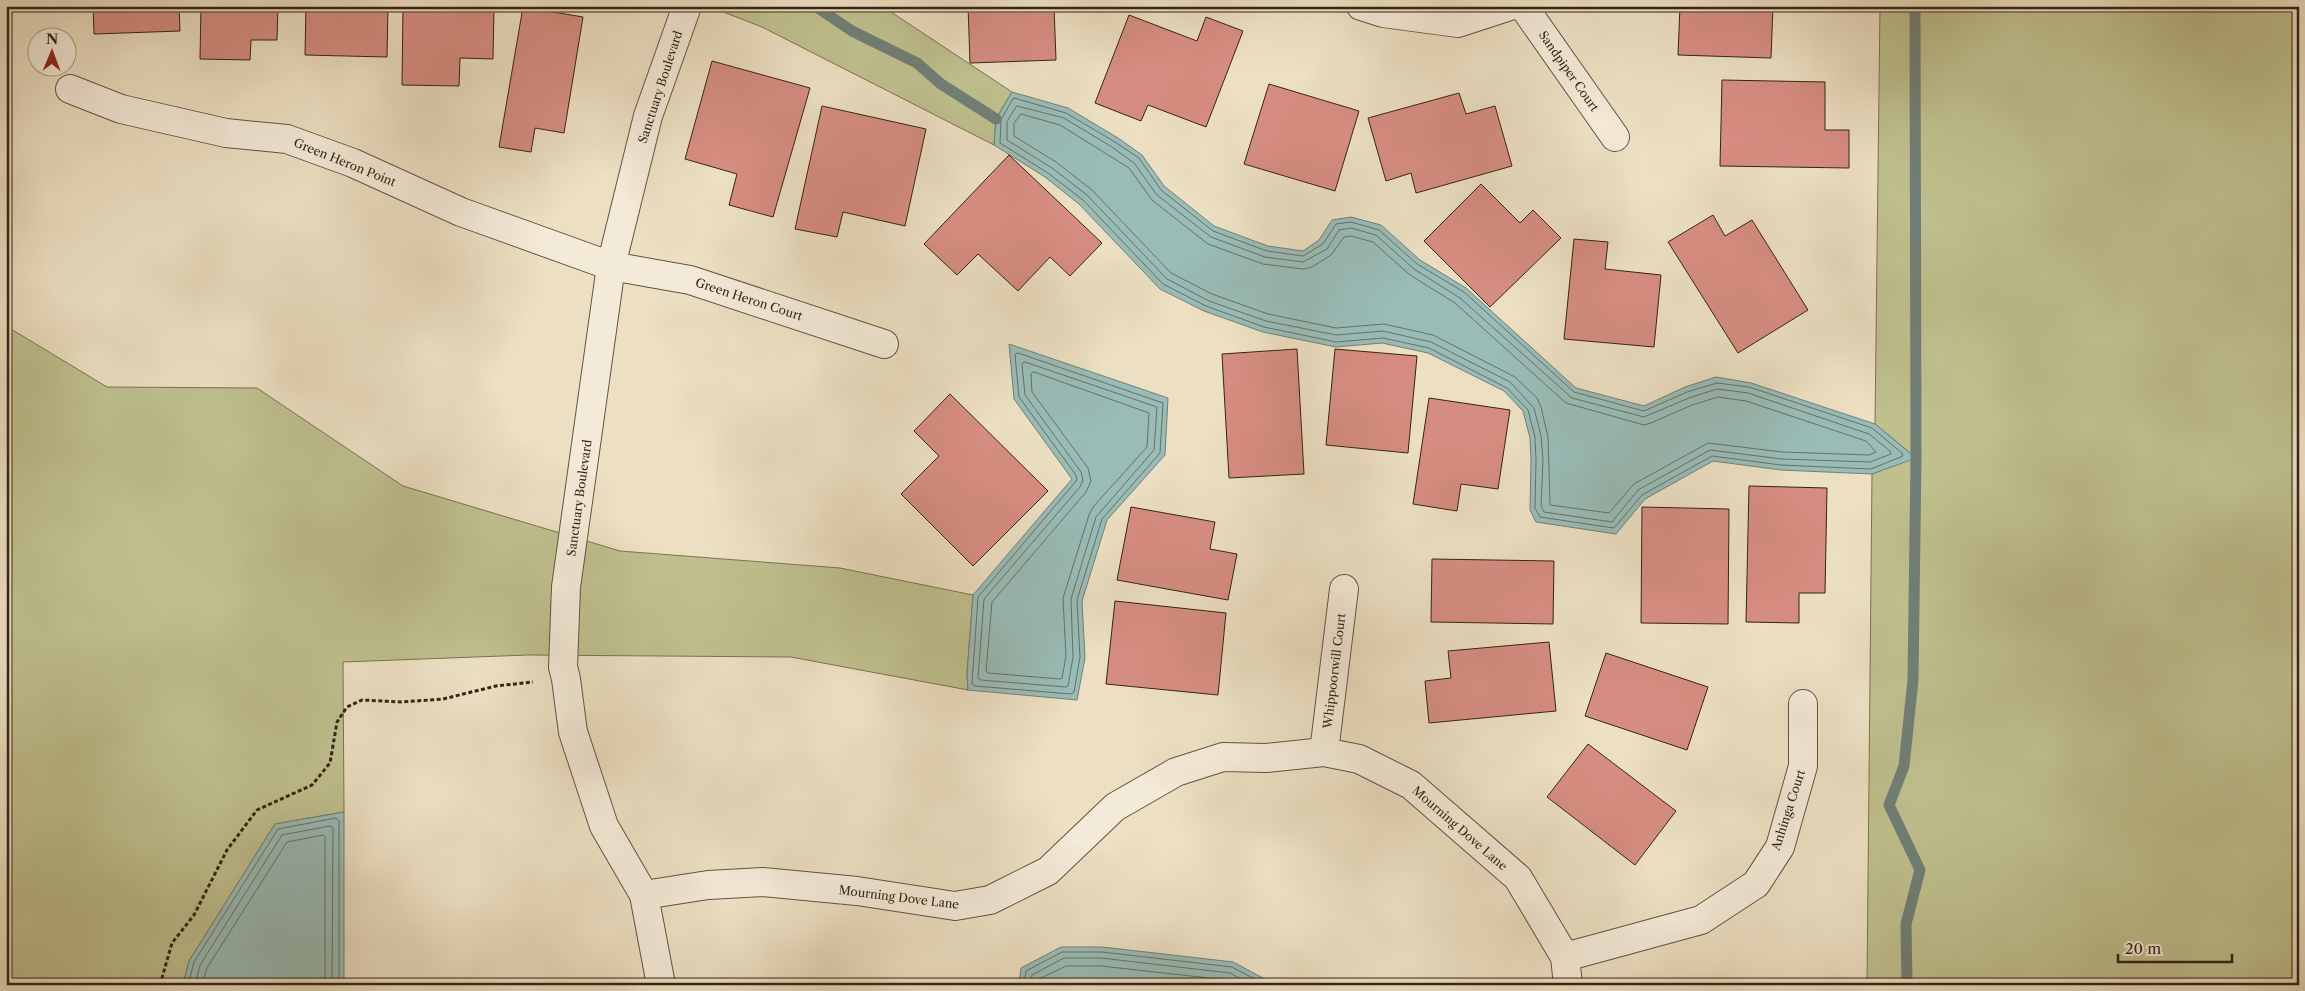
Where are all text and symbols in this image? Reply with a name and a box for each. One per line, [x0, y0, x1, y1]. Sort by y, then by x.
north arrow [28, 28, 78, 78]
street label: Sanctuary Boulevard [635, 28, 686, 145]
street label: Sandpiper Court [1536, 28, 1603, 115]
text: N [46, 30, 58, 48]
street label: Green Heron Point [292, 135, 399, 190]
street label: Green Heron Court [694, 275, 805, 324]
street label: Sanctuary Boulevard [563, 438, 595, 557]
street label: Whippoorwill Court [1319, 612, 1349, 731]
street label: Anhinga Court [1768, 767, 1808, 853]
street label: Mourning Dove Lane [1409, 783, 1511, 874]
street label: Mourning Dove Lane [838, 882, 960, 912]
scale bar [2118, 931, 2231, 963]
text: 20 m [2125, 939, 2161, 958]

